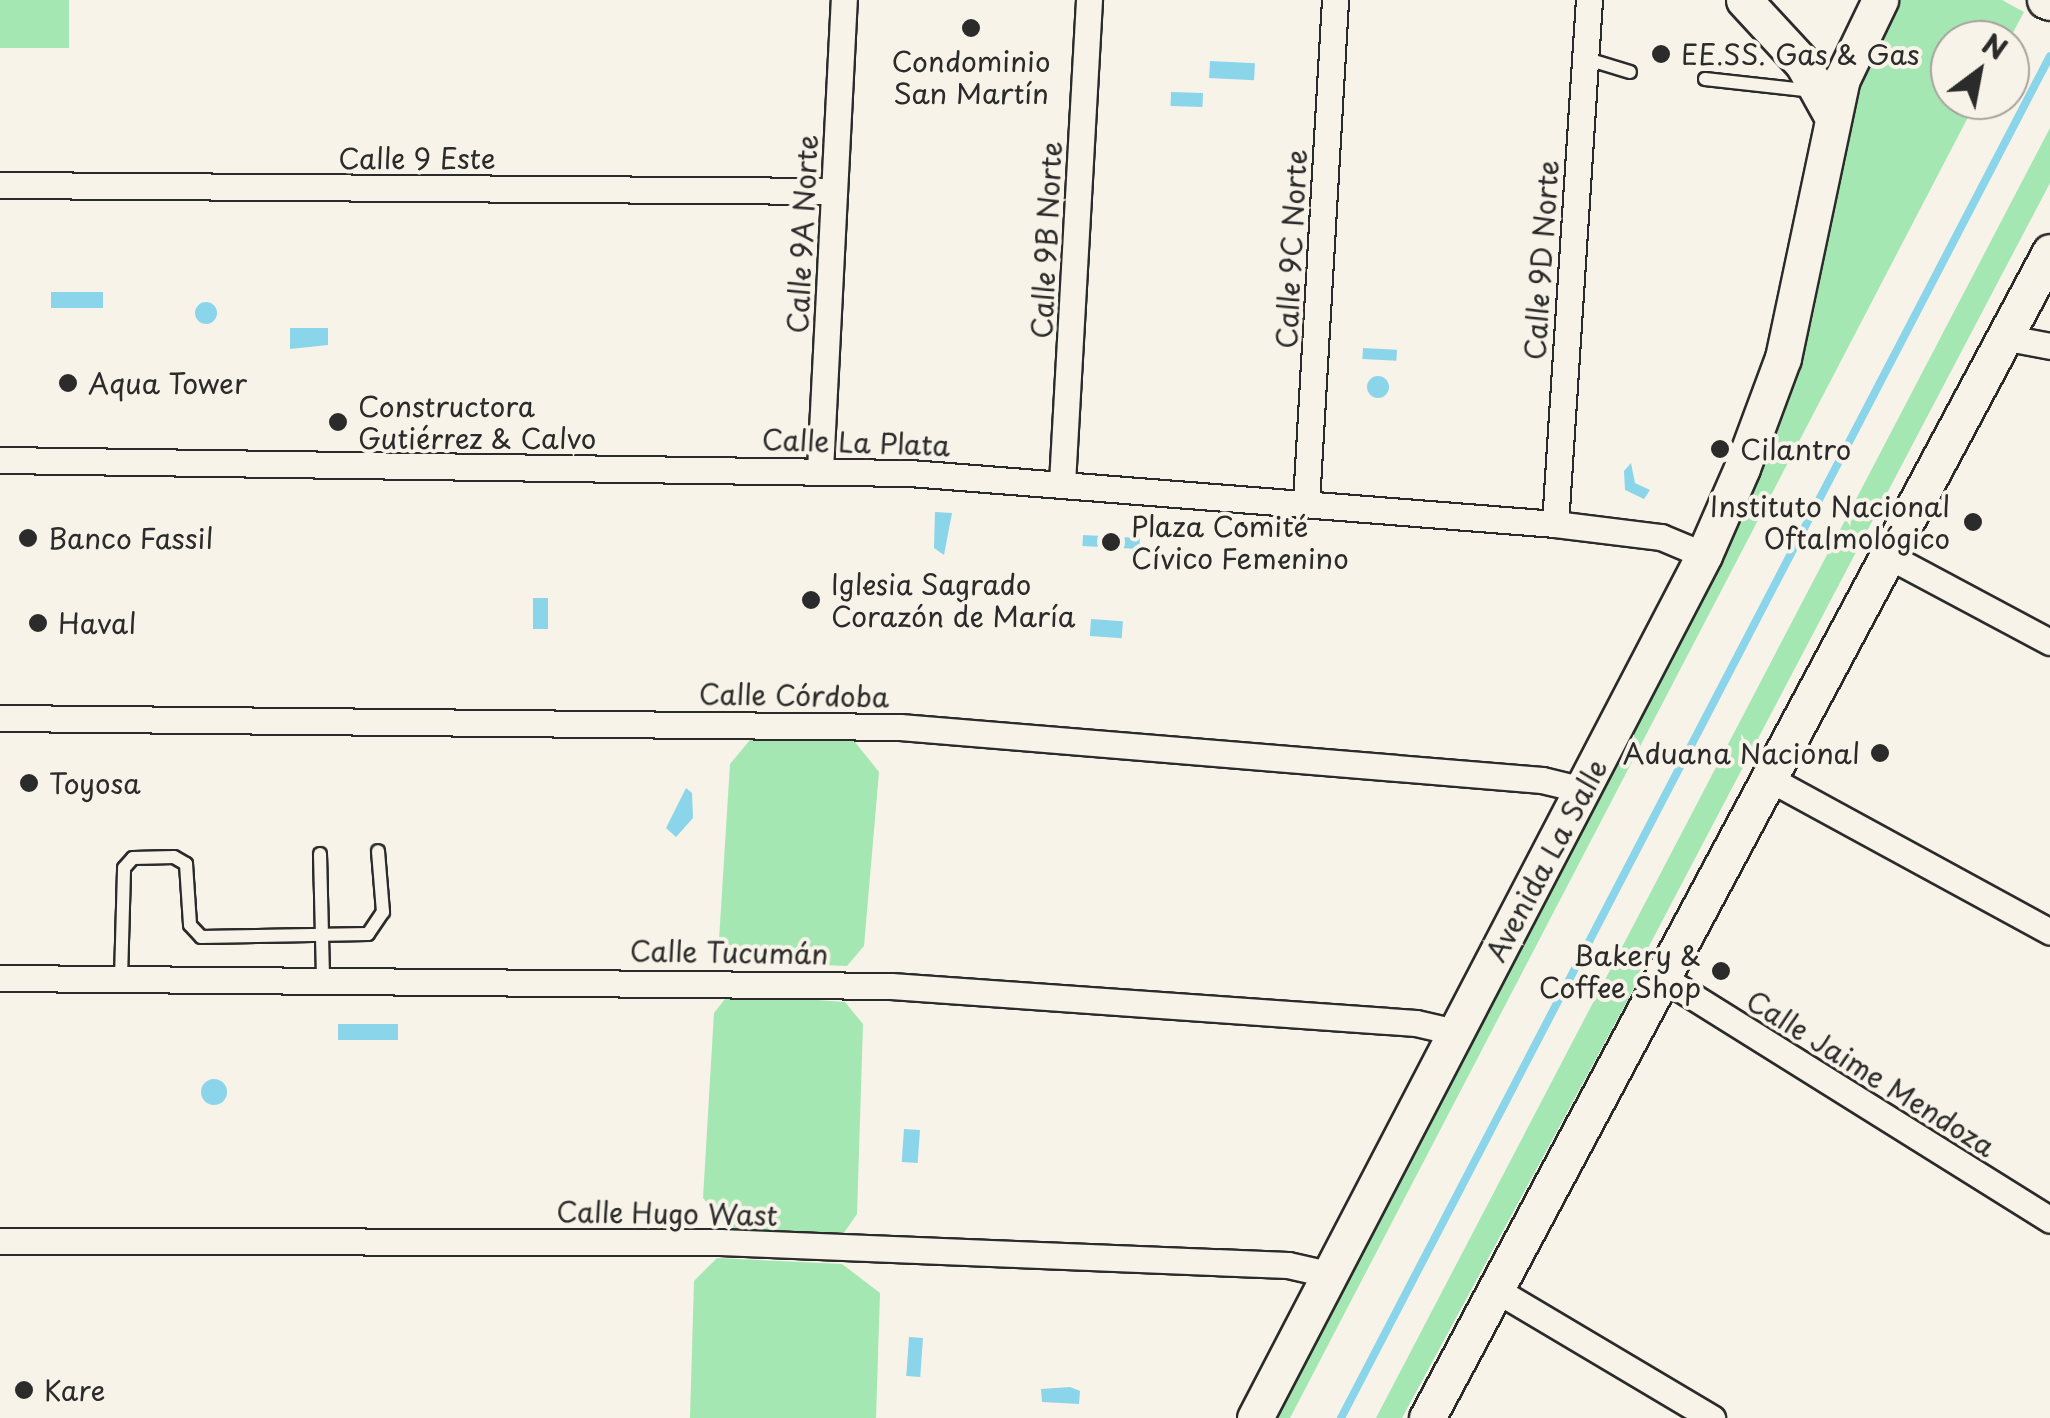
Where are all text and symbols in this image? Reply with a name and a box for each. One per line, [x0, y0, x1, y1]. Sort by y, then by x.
marker: Condominio San Martín [960, 17, 982, 39]
north arrow [1930, 20, 2030, 120]
text: N [1974, 22, 2016, 70]
place label: EE.SS. Gas & Gas [1681, 37, 1921, 71]
marker: EE.SS. Gas & Gas [1650, 43, 1672, 65]
place label: Condominio San Martín [891, 44, 1051, 110]
street label: Calle 9A Norte [780, 133, 824, 335]
street label: Calle 9B Norte [1024, 140, 1068, 340]
street label: Calle 9 Este [338, 141, 496, 175]
street label: Calle 9C Norte [1269, 148, 1313, 350]
street label: Calle 9D Norte [1517, 158, 1565, 362]
place label: Aqua Tower [88, 366, 246, 400]
marker: Aqua Tower [57, 372, 79, 394]
place label: Constructora Gutiérrez & Calvo [358, 389, 599, 455]
marker: Constructora Gutiérrez & Calvo [327, 411, 349, 433]
street label: Calle La Plata [760, 422, 952, 462]
place label: Cilantro [1740, 432, 1851, 466]
marker: Cilantro [1709, 438, 1731, 460]
place label: Instituto Nacional Oftalmológico [1710, 489, 1950, 555]
place label: Plaza Comité Cívico Femenino [1131, 509, 1349, 575]
marker: Instituto Nacional Oftalmológico [1960, 509, 1986, 535]
place label: Banco Fassil [48, 521, 214, 555]
marker: Banco Fassil [17, 527, 39, 549]
marker: Plaza Comité Cívico Femenino [1100, 531, 1122, 553]
place label: Iglesia Sagrado Corazón de María [831, 567, 1075, 633]
marker: Iglesia Sagrado Corazón de María [800, 589, 822, 611]
place label: Haval [58, 606, 136, 640]
marker: Haval [27, 612, 49, 634]
street label: Calle Córdoba [698, 677, 890, 713]
place label: Aduana Nacional [1626, 736, 1860, 770]
marker: Aduana Nacional [1869, 742, 1891, 764]
street label: Avenida La Salle [1479, 754, 1613, 966]
place label: Toyosa [49, 766, 141, 800]
marker: Toyosa [18, 772, 40, 794]
street label: Calle Tucumán [629, 933, 829, 971]
place label: Bakery & Coffee Shop [1536, 938, 1701, 1004]
marker: Bakery & Coffee Shop [1710, 960, 1732, 982]
street label: Calle Jaime Mendoza [1740, 982, 2002, 1164]
street label: Calle Hugo Wast [554, 1194, 780, 1232]
place label: Kare [44, 1373, 105, 1407]
marker: Kare [13, 1379, 35, 1401]

